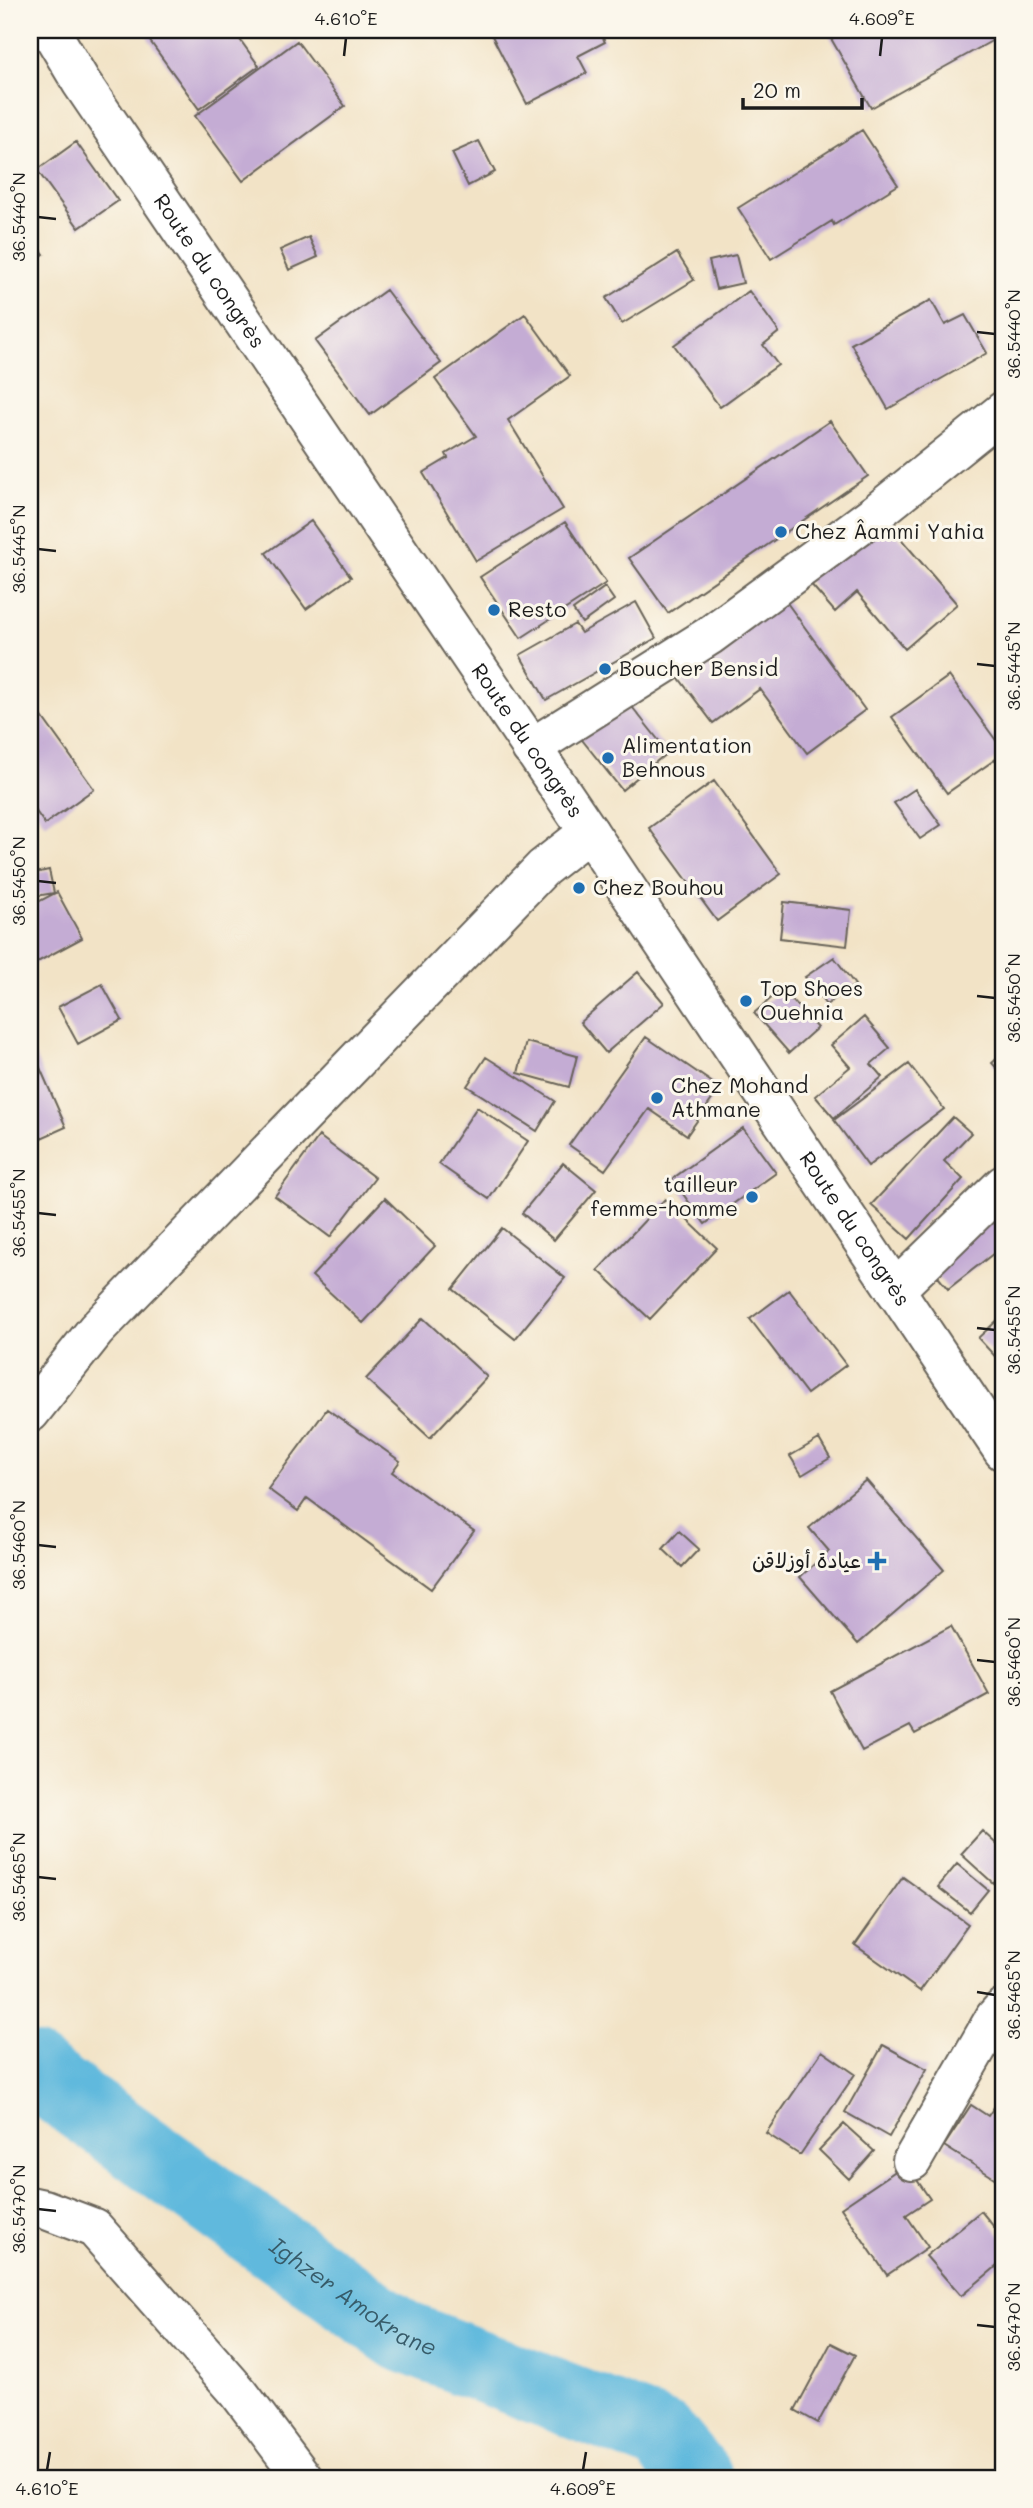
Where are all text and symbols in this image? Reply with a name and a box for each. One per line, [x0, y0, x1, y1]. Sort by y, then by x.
text: 4.610°E [314, 6, 378, 30]
text: 4.609°E [849, 6, 915, 30]
scale bar [743, 66, 862, 110]
text: 20 m [753, 76, 801, 103]
text: 36.5440°N [6, 172, 30, 262]
street label: Route du congrès [148, 188, 272, 353]
text: 36.5440°N [1001, 289, 1025, 379]
text: 36.5445°N [6, 504, 30, 594]
place label: Chez Âammi Yahia [795, 517, 985, 544]
marker: Chez Âammi Yahia [773, 524, 789, 540]
place label: Resto [508, 595, 566, 622]
marker: Resto [486, 602, 502, 618]
text: 36.5445°N [1001, 621, 1025, 711]
place label: Boucher Bensid [619, 654, 778, 681]
street label: Route du congrès [466, 657, 590, 822]
marker: Boucher Bensid [597, 661, 613, 677]
place label: Alimentation Behnous [622, 731, 752, 782]
marker: Alimentation Behnous [600, 750, 616, 766]
text: 36.5450°N [6, 836, 30, 926]
place label: Chez Bouhou [593, 873, 724, 900]
marker: Chez Bouhou [571, 880, 587, 896]
text: 36.5450°N [1001, 953, 1025, 1043]
place label: Top Shoes Ouehnia [760, 974, 863, 1025]
marker: Top Shoes Ouehnia [738, 993, 754, 1009]
place label: Chez Mohand Athmane [671, 1071, 808, 1122]
marker: Chez Mohand Athmane [649, 1090, 665, 1106]
street label: Route du congrès [794, 1146, 917, 1311]
text: 36.5455°N [6, 1168, 30, 1258]
place label: tailleur femme-homme [591, 1170, 738, 1221]
marker: tailleur femme-homme [744, 1189, 760, 1205]
text: 36.5455°N [1001, 1285, 1025, 1375]
text: 36.5460°N [6, 1500, 30, 1590]
place label: عيادة أوزلاقن [752, 1546, 861, 1573]
marker: عيادة أوزلاقن [867, 1551, 887, 1571]
text: 36.5460°N [1001, 1617, 1025, 1707]
text: 36.5465°N [6, 1832, 30, 1922]
text: 36.5465°N [1001, 1950, 1025, 2040]
text: 36.5470°N [6, 2164, 30, 2254]
water label: Ighzer Amokrane [264, 2230, 441, 2362]
text: 36.5470°N [1001, 2282, 1025, 2372]
text: 4.610°E [15, 2476, 79, 2500]
text: 4.609°E [550, 2476, 616, 2500]

